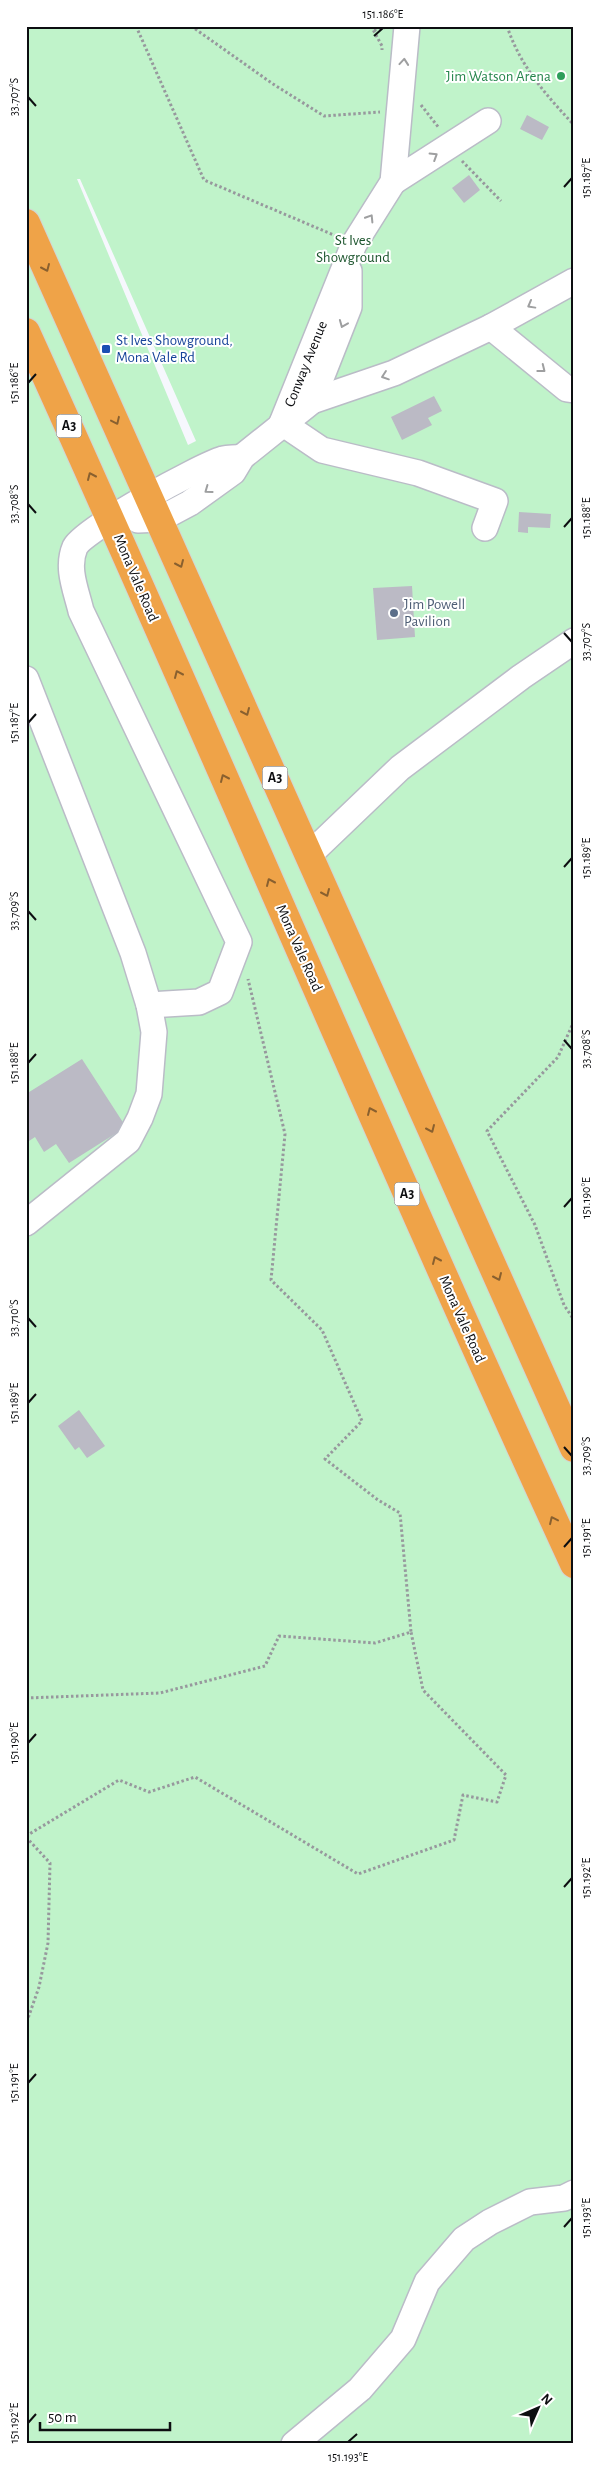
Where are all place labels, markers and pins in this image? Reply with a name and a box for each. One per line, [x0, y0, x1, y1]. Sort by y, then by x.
place label: Jim Watson Arena [446, 69, 551, 84]
marker: Jim Watson Arena [555, 70, 567, 82]
place label: St Ives Showground, Mona Vale Rd [116, 333, 233, 365]
marker: St Ives Showground, Mona Vale Rd [100, 343, 112, 355]
place label: Jim Powell Pavilion [404, 597, 465, 629]
marker: Jim Powell Pavilion [388, 607, 400, 619]

